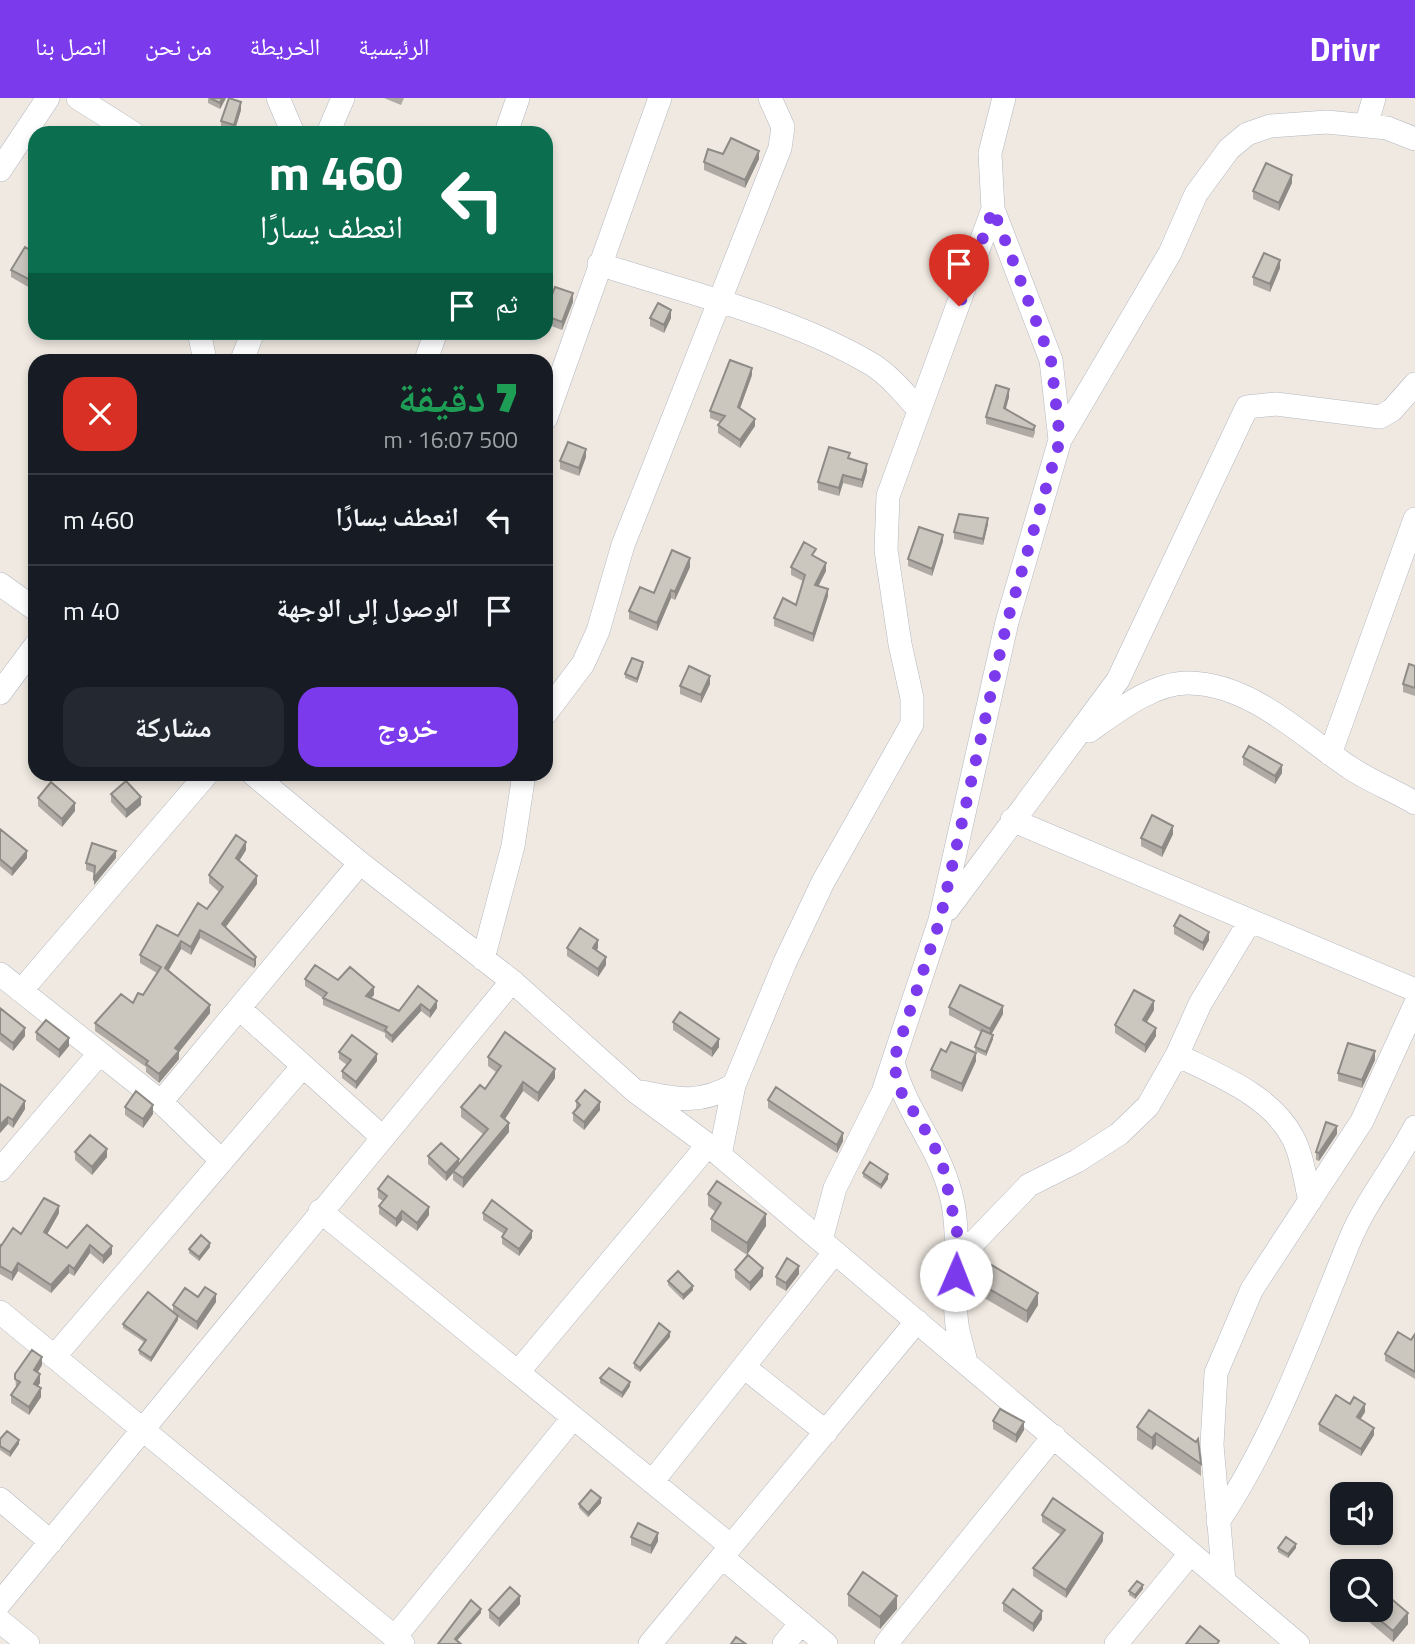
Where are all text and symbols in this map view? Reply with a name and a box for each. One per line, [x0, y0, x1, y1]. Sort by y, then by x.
text: Drivr [1309, 24, 1380, 74]
text: اتصل بنا [35, 28, 107, 64]
text: من نحن [145, 28, 212, 64]
text: الخريطة [250, 28, 320, 64]
text: الرئيسية [358, 28, 429, 64]
text: 460 m [269, 134, 403, 209]
icon: left [427, 154, 518, 245]
text: انعطف يسارًا [260, 202, 403, 250]
pin [929, 234, 989, 306]
icon: arrive [940, 245, 978, 283]
text: ثم [495, 284, 518, 323]
icon: arrive [443, 287, 481, 325]
text: 7 دقيقة [398, 364, 518, 428]
button: close [63, 377, 137, 451]
text: 500 m · 16:07 [383, 422, 518, 457]
text: انعطف يسارًا [335, 497, 459, 536]
text: 460 m [63, 500, 134, 539]
icon: left [480, 501, 518, 539]
text: الوصول إلى الوجهة [277, 588, 459, 627]
text: 40 m [63, 591, 120, 630]
icon: arrive [480, 592, 518, 630]
button: مشاركة [63, 687, 284, 767]
button: خروج [298, 687, 518, 767]
position arrow [919, 1238, 993, 1312]
map controls [1330, 1482, 1393, 1622]
button: sound [1330, 1482, 1393, 1545]
button: search [1330, 1559, 1393, 1622]

